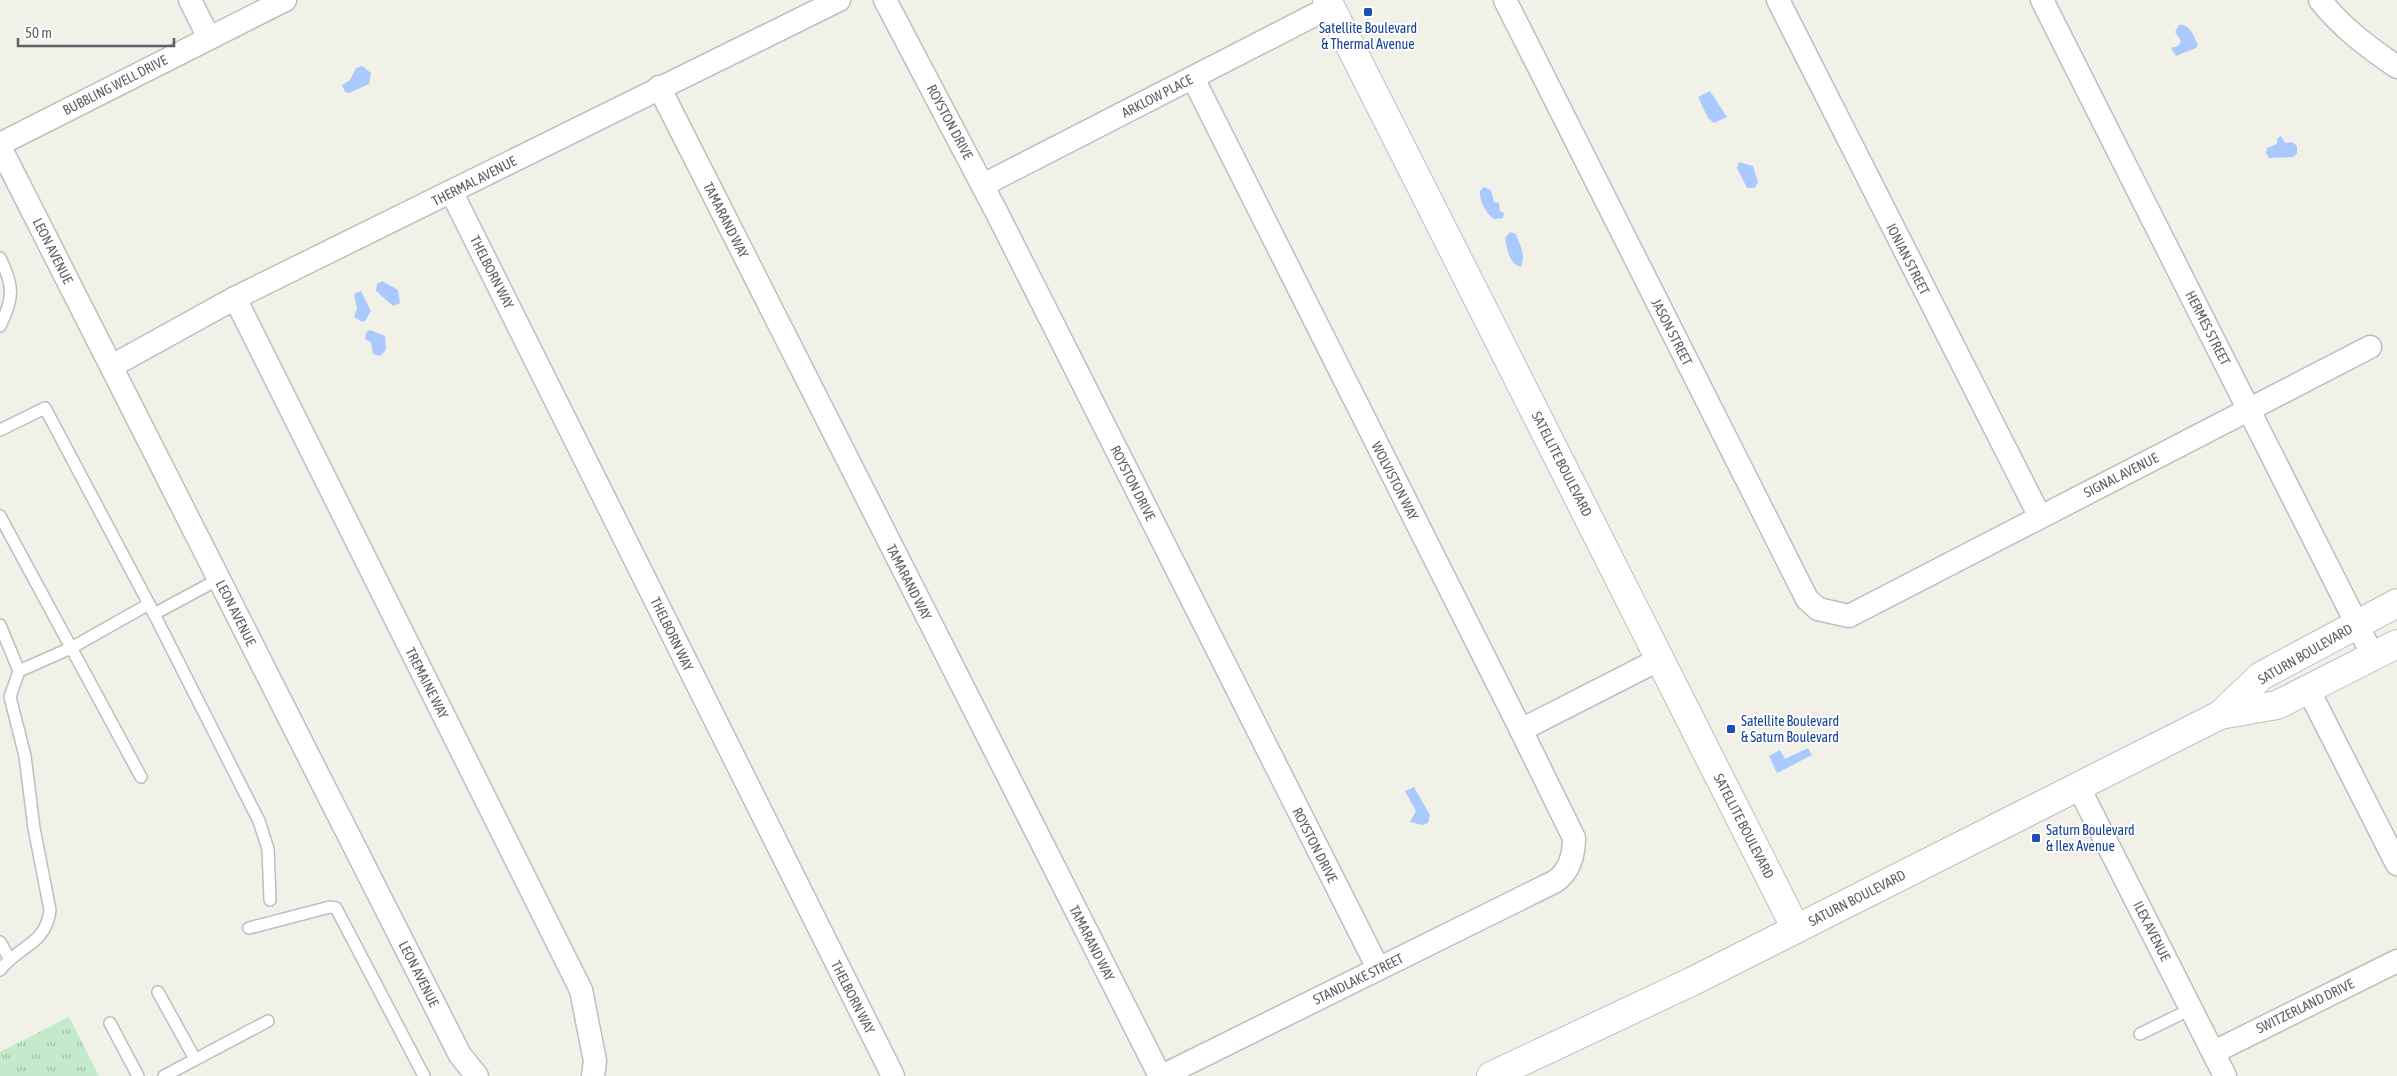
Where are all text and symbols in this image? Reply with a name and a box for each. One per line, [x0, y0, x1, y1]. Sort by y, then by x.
marker: Satellite Boulevard & Thermal Avenue [1362, 6, 1374, 18]
scale bar [18, 15, 174, 47]
place label: Satellite Boulevard & Thermal Avenue [1319, 20, 1417, 52]
text: 50 m [25, 24, 52, 41]
street label: BUBBLING WELL DRIVE [60, 52, 170, 118]
street label: ARKLOW PLACE [1119, 71, 1195, 121]
street label: ROYSTON DRIVE [924, 82, 976, 162]
street label: THERMAL AVENUE [429, 153, 519, 209]
street label: TAMARAND WAY [700, 179, 752, 261]
street label: LEON AVENUE [30, 215, 76, 287]
street label: IONIAN STREET [1883, 221, 1933, 297]
street label: THELBORN WAY [467, 233, 518, 312]
street label: HERMES STREET [2182, 288, 2234, 368]
street label: JASON STREET [1648, 296, 1696, 368]
street label: SATELLITE BOULEVARD [1529, 409, 1595, 519]
street label: WOLVISTON WAY [1368, 439, 1422, 523]
street label: ROYSTON DRIVE [1107, 443, 1159, 523]
street label: SIGNAL AVENUE [2081, 449, 2161, 501]
street label: TAMARAND WAY [883, 541, 935, 623]
street label: LEON AVENUE [213, 577, 259, 649]
street label: THELBORN WAY [647, 595, 697, 674]
street label: SATURN BOULEVARD [2255, 620, 2355, 688]
street label: TREMAINE WAY [402, 645, 452, 722]
place label: Satellite Boulevard & Saturn Boulevard [1741, 713, 1839, 745]
marker: Satellite Boulevard & Saturn Boulevard [1725, 723, 1737, 735]
street label: SATELLITE BOULEVARD [1711, 771, 1777, 881]
street label: ROYSTON DRIVE [1289, 805, 1341, 885]
place label: Saturn Boulevard & Ilex Avenue [2046, 822, 2135, 854]
marker: Saturn Boulevard & Ilex Avenue [2030, 832, 2042, 844]
street label: SATURN BOULEVARD [1806, 867, 1908, 929]
street label: ILEX AVENUE [2130, 898, 2174, 964]
street label: TAMARAND WAY [1066, 902, 1118, 984]
street label: LEON AVENUE [396, 938, 442, 1010]
street label: STANDLAKE STREET [1310, 950, 1406, 1008]
street label: THELBORN WAY [828, 958, 879, 1037]
street label: SWITZERLAND DRIVE [2254, 975, 2356, 1037]

